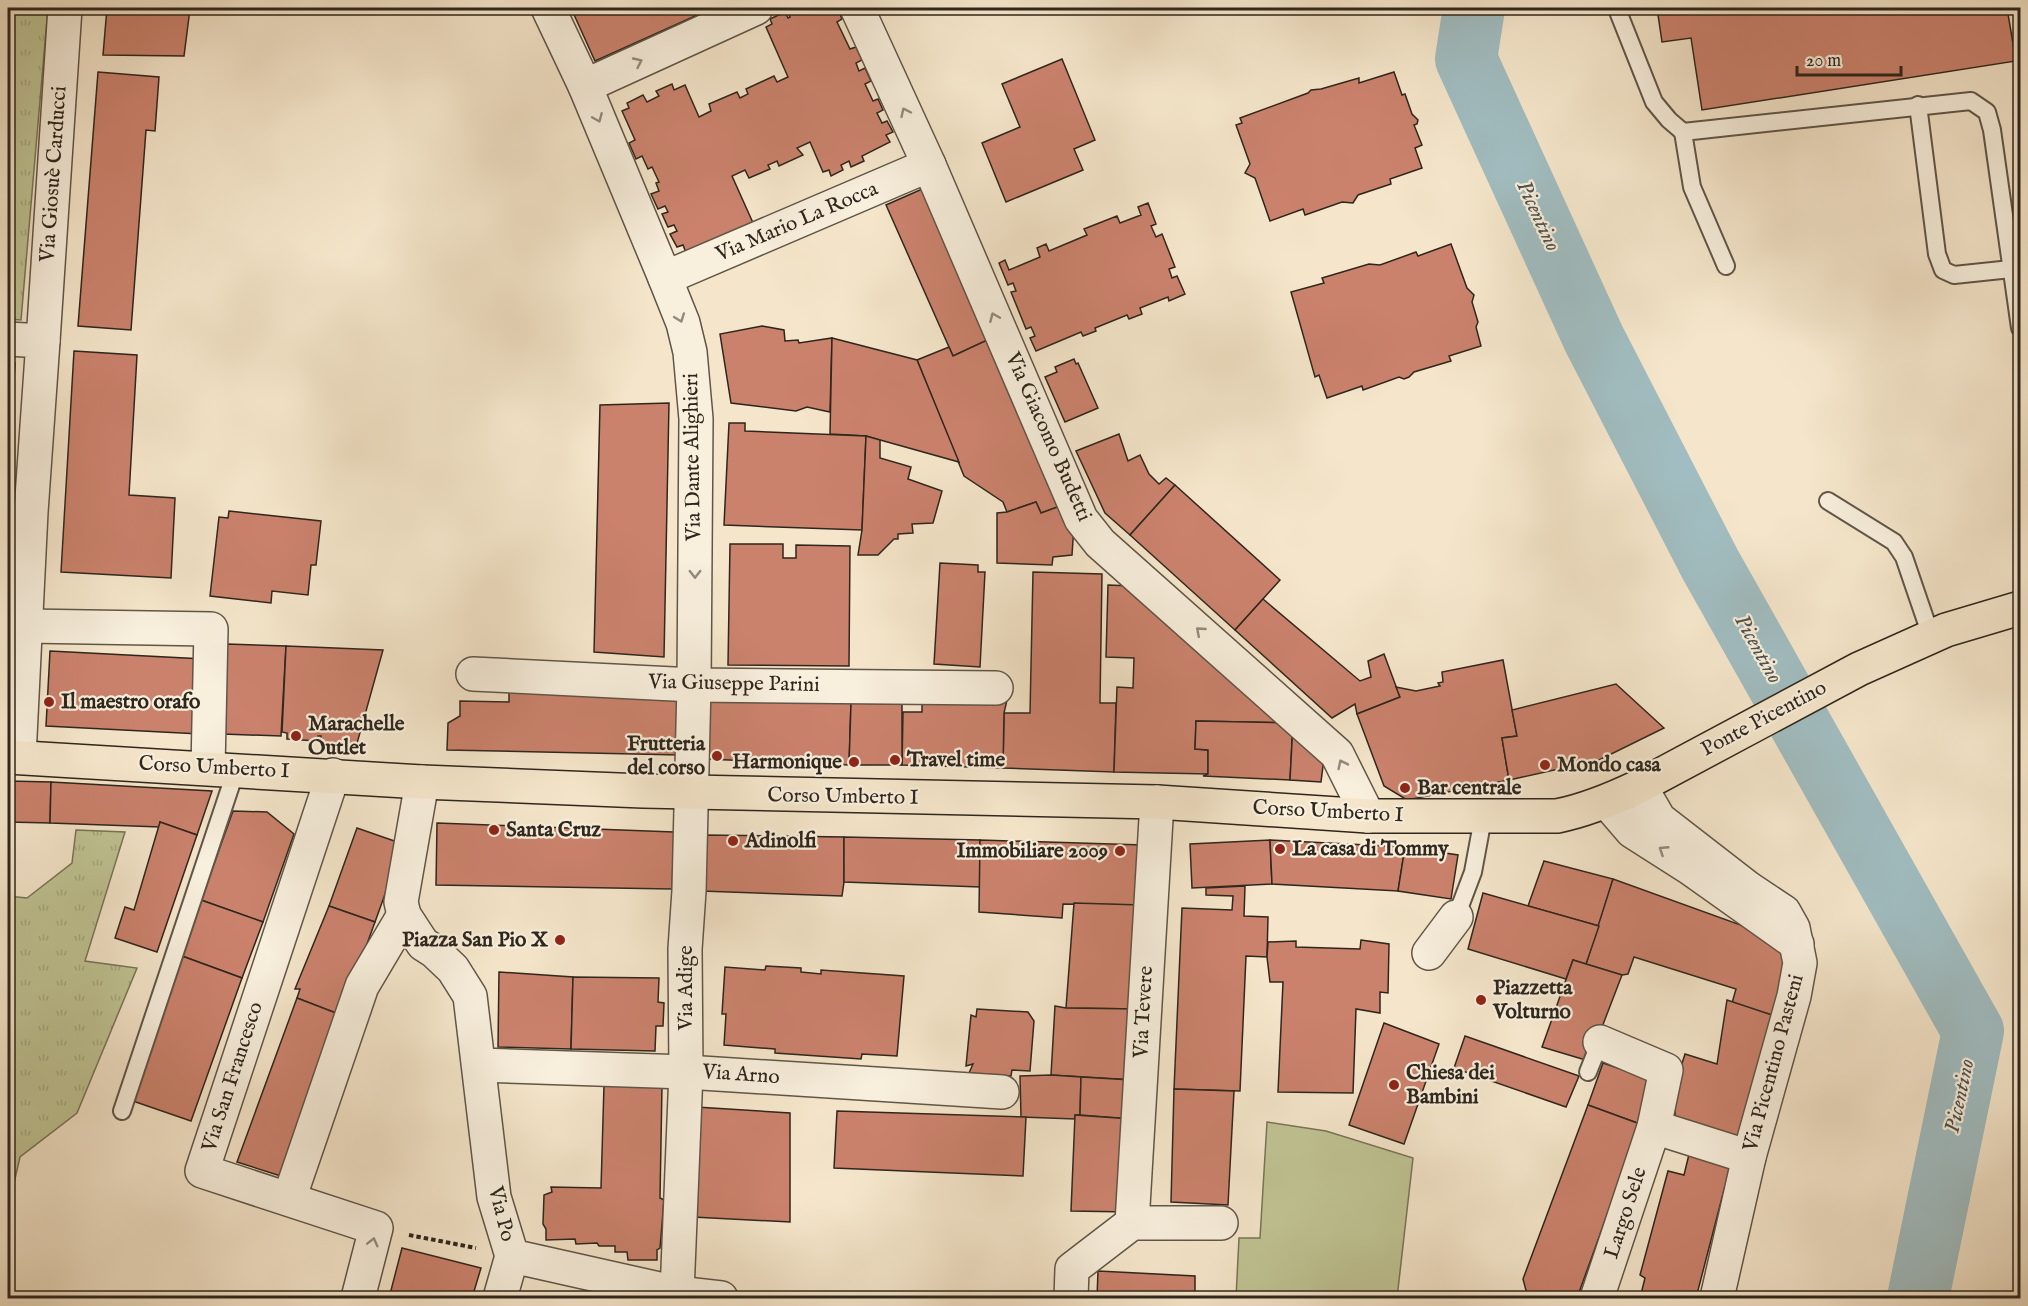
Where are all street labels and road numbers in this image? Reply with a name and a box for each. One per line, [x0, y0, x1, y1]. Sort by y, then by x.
street label: Via Giosuè Carducci [34, 85, 74, 264]
street label: Via Mario La Rocca [711, 175, 883, 269]
street label: Via Giacomo Budetti [998, 347, 1097, 526]
street label: Via Dante Alighieri [678, 373, 708, 542]
street label: Via Giuseppe Parini [647, 669, 820, 699]
street label: Ponte Picentino [1697, 675, 1831, 763]
street label: Corso Umberto I [138, 751, 290, 785]
street label: Corso Umberto I [767, 782, 919, 812]
street label: Corso Umberto I [1252, 795, 1404, 829]
street label: Via Adige [673, 945, 700, 1032]
street label: Via Tevere [1128, 965, 1160, 1060]
street label: Via Picentino Pasteni [1737, 971, 1811, 1156]
street label: Via San Francesco [196, 999, 270, 1156]
street label: Via Arno [700, 1059, 781, 1091]
street label: Largo Sele [1599, 1163, 1654, 1262]
street label: Via Po [481, 1183, 521, 1244]

